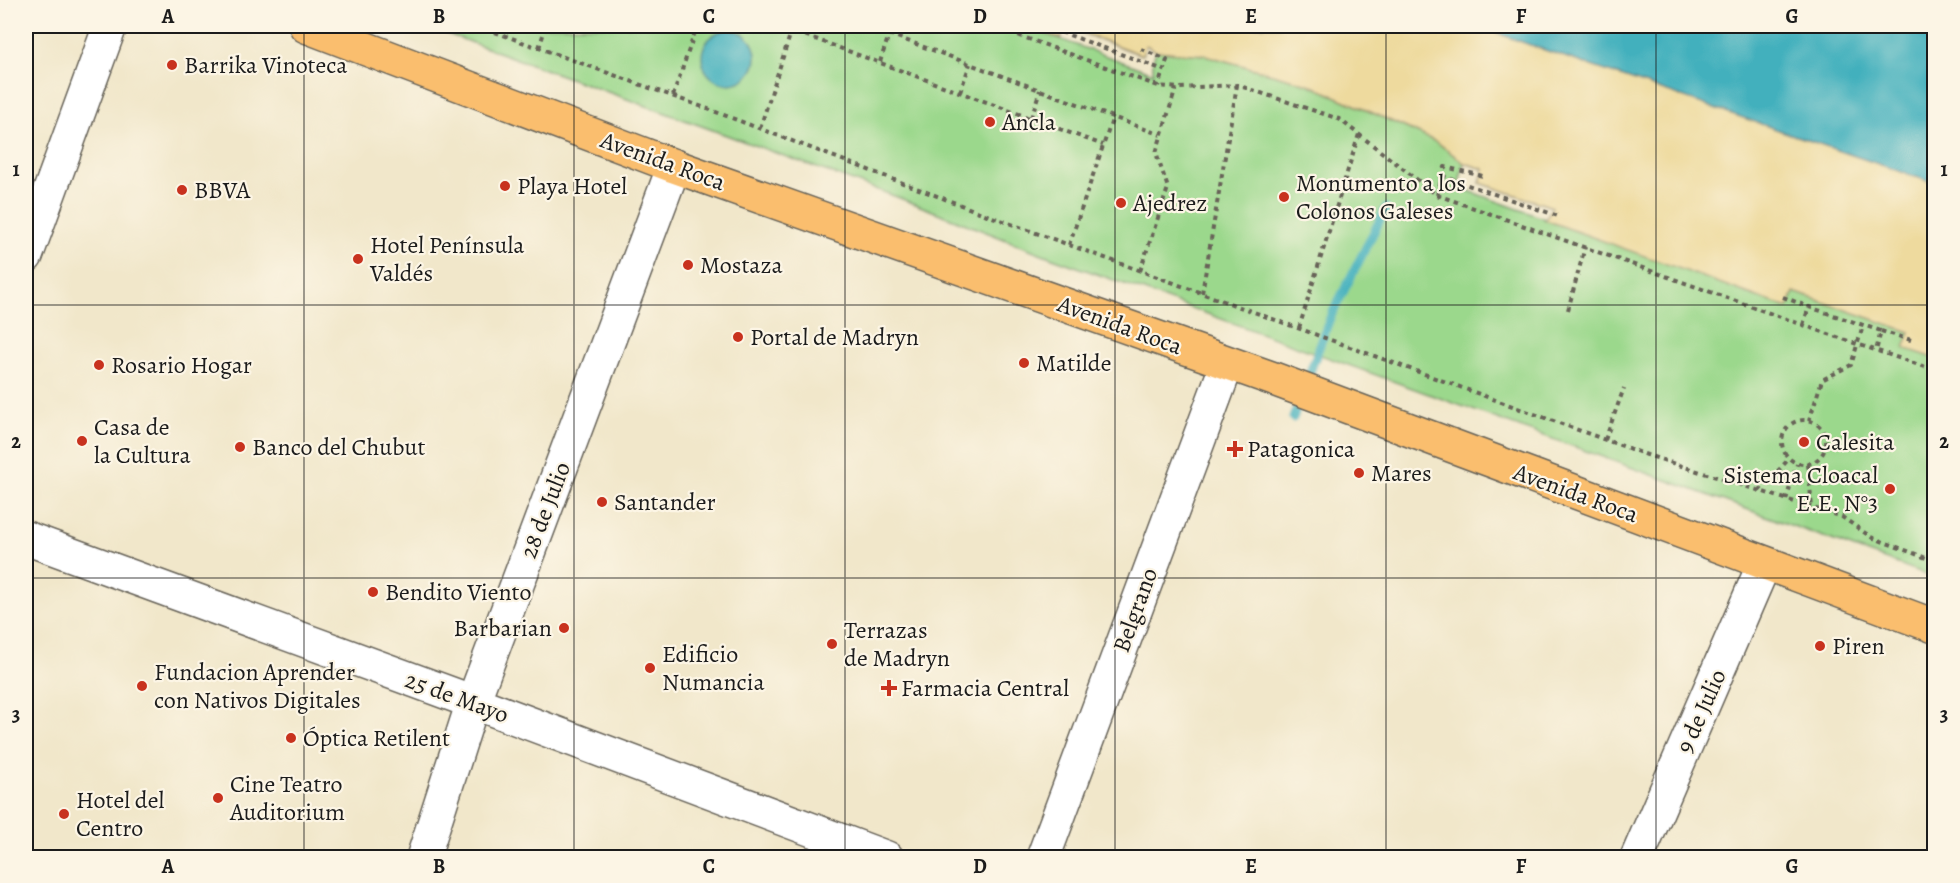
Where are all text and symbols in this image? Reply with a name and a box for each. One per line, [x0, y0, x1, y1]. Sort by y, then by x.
text: A [161, 3, 175, 30]
text: B [433, 3, 445, 30]
text: C [703, 3, 715, 30]
text: D [973, 3, 987, 30]
text: E [1245, 3, 1257, 30]
text: F [1516, 3, 1527, 30]
text: G [1785, 3, 1799, 30]
place label: Barrika Vinoteca [184, 49, 348, 81]
marker: Barrika Vinoteca [165, 58, 179, 72]
place label: Ancla [1001, 106, 1057, 138]
marker: Ancla [983, 115, 997, 129]
street label: Avenida Roca [595, 123, 730, 199]
text: 1 [12, 156, 20, 183]
text: 1 [1940, 156, 1948, 183]
place label: Monumento a los Colonos Galeses [1296, 167, 1466, 227]
place label: Playa Hotel [517, 170, 627, 202]
place label: BBVA [194, 174, 251, 206]
marker: Playa Hotel [498, 179, 512, 193]
marker: BBVA [175, 183, 189, 197]
place label: Ajedrez [1132, 187, 1207, 219]
marker: Monumento a los Colonos Galeses [1277, 190, 1291, 204]
marker: Ajedrez [1114, 196, 1128, 210]
place label: Hotel Península Valdés [369, 229, 525, 289]
place label: Mostaza [700, 249, 784, 281]
marker: Hotel Península Valdés [351, 252, 365, 266]
marker: Mostaza [681, 258, 695, 272]
street label: Avenida Roca [1052, 287, 1187, 363]
place label: Portal de Madryn [750, 321, 919, 353]
marker: Portal de Madryn [731, 330, 745, 344]
place label: Matilde [1036, 347, 1111, 379]
place label: Rosario Hogar [111, 349, 252, 381]
marker: Matilde [1017, 356, 1031, 370]
marker: Rosario Hogar [92, 358, 106, 372]
place label: Casa de la Cultura [94, 411, 192, 471]
place label: Calesita [1816, 426, 1895, 458]
text: 2 [11, 428, 21, 455]
text: 2 [1939, 428, 1949, 455]
place label: Banco del Chubut [252, 431, 425, 463]
place label: Patagonica [1247, 433, 1356, 465]
marker: Casa de la Cultura [75, 434, 89, 448]
marker: Calesita [1797, 435, 1811, 449]
marker: Banco del Chubut [233, 440, 247, 454]
marker: Patagonica [1228, 442, 1242, 456]
street label: Avenida Roca [1508, 455, 1643, 531]
street label: 28 de Julio [512, 457, 578, 563]
place label: Mares [1371, 457, 1432, 489]
place label: Sistema Cloacal E.E. N°3 [1724, 459, 1878, 519]
marker: Mares [1352, 466, 1366, 480]
marker: Sistema Cloacal E.E. N°3 [1883, 482, 1897, 496]
place label: Santander [614, 486, 716, 518]
marker: Santander [595, 495, 609, 509]
street label: Belgrano [1105, 563, 1165, 657]
place label: Bendito Viento [385, 576, 532, 608]
marker: Bendito Viento [366, 585, 380, 599]
place label: Barbarian [454, 612, 552, 644]
place label: Terrazas de Madryn [844, 614, 950, 674]
marker: Barbarian [557, 621, 571, 635]
place label: Piren [1832, 630, 1885, 662]
marker: Terrazas de Madryn [825, 637, 839, 651]
place label: Edificio Numancia [662, 638, 765, 698]
marker: Piren [1813, 639, 1827, 653]
place label: Fundacion Aprender con Nativos Digitales [154, 656, 361, 716]
marker: Edificio Numancia [643, 661, 657, 675]
street label: 25 de Mayo [401, 664, 513, 731]
street label: 9 de Julio [1668, 664, 1734, 758]
place label: Farmacia Central [901, 672, 1069, 704]
marker: Fundacion Aprender con Nativos Digitales [135, 679, 149, 693]
marker: Farmacia Central [882, 681, 896, 695]
text: 3 [12, 701, 20, 728]
text: 3 [1940, 701, 1948, 728]
place label: Óptica Retilent [303, 722, 450, 754]
marker: Óptica Retilent [284, 731, 298, 745]
place label: Cine Teatro Auditorium [229, 768, 345, 828]
place label: Hotel del Centro [76, 784, 164, 844]
marker: Cine Teatro Auditorium [211, 791, 225, 805]
marker: Hotel del Centro [57, 807, 71, 821]
text: A [161, 853, 175, 880]
text: B [433, 853, 445, 880]
text: C [703, 853, 715, 880]
text: D [973, 853, 987, 880]
text: E [1245, 853, 1257, 880]
text: F [1516, 853, 1527, 880]
text: G [1785, 853, 1799, 880]

